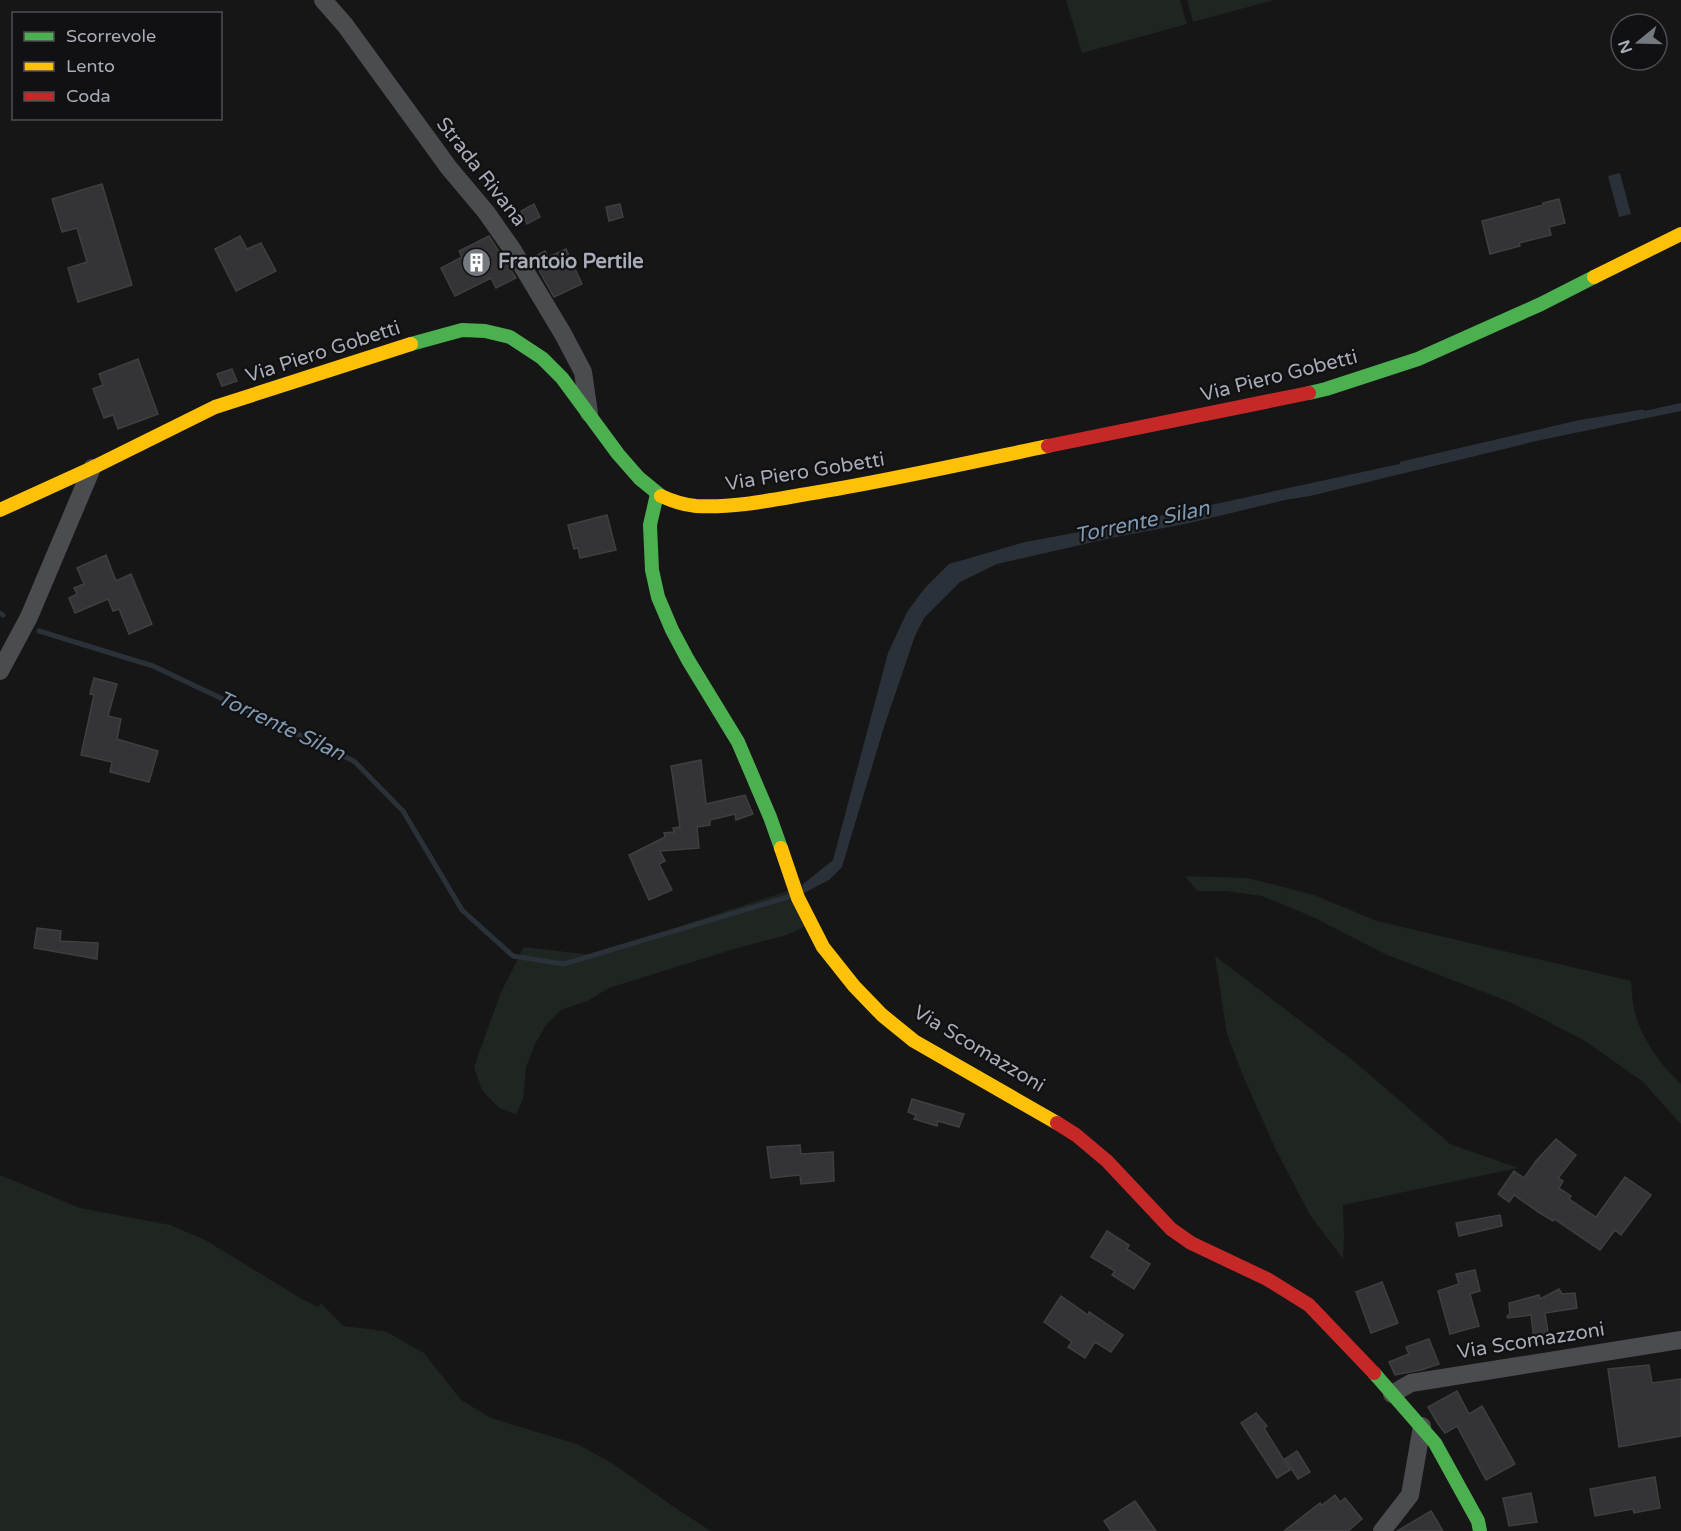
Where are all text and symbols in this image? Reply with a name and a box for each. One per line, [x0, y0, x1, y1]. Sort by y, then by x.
legend [12, 12, 222, 120]
north arrow [1609, 12, 1669, 72]
text: Scorrevole [66, 25, 156, 47]
text: N [1614, 37, 1637, 56]
text: Lento [66, 55, 115, 77]
text: Coda [66, 85, 111, 107]
street label: Strada Rivana [431, 113, 531, 231]
building icon: Frantoio Pertile [461, 246, 493, 278]
place label: Frantoio Pertile [498, 250, 644, 274]
street label: Via Piero Gobetti [243, 316, 403, 388]
street label: Via Piero Gobetti [1198, 345, 1360, 407]
street label: Via Piero Gobetti [724, 448, 886, 496]
water label: Torrente Silan [1072, 495, 1213, 549]
water label: Torrente Silan [213, 686, 350, 767]
street label: Via Scomazzoni [909, 1000, 1049, 1098]
street label: Via Scomazzoni [1456, 1317, 1606, 1365]

